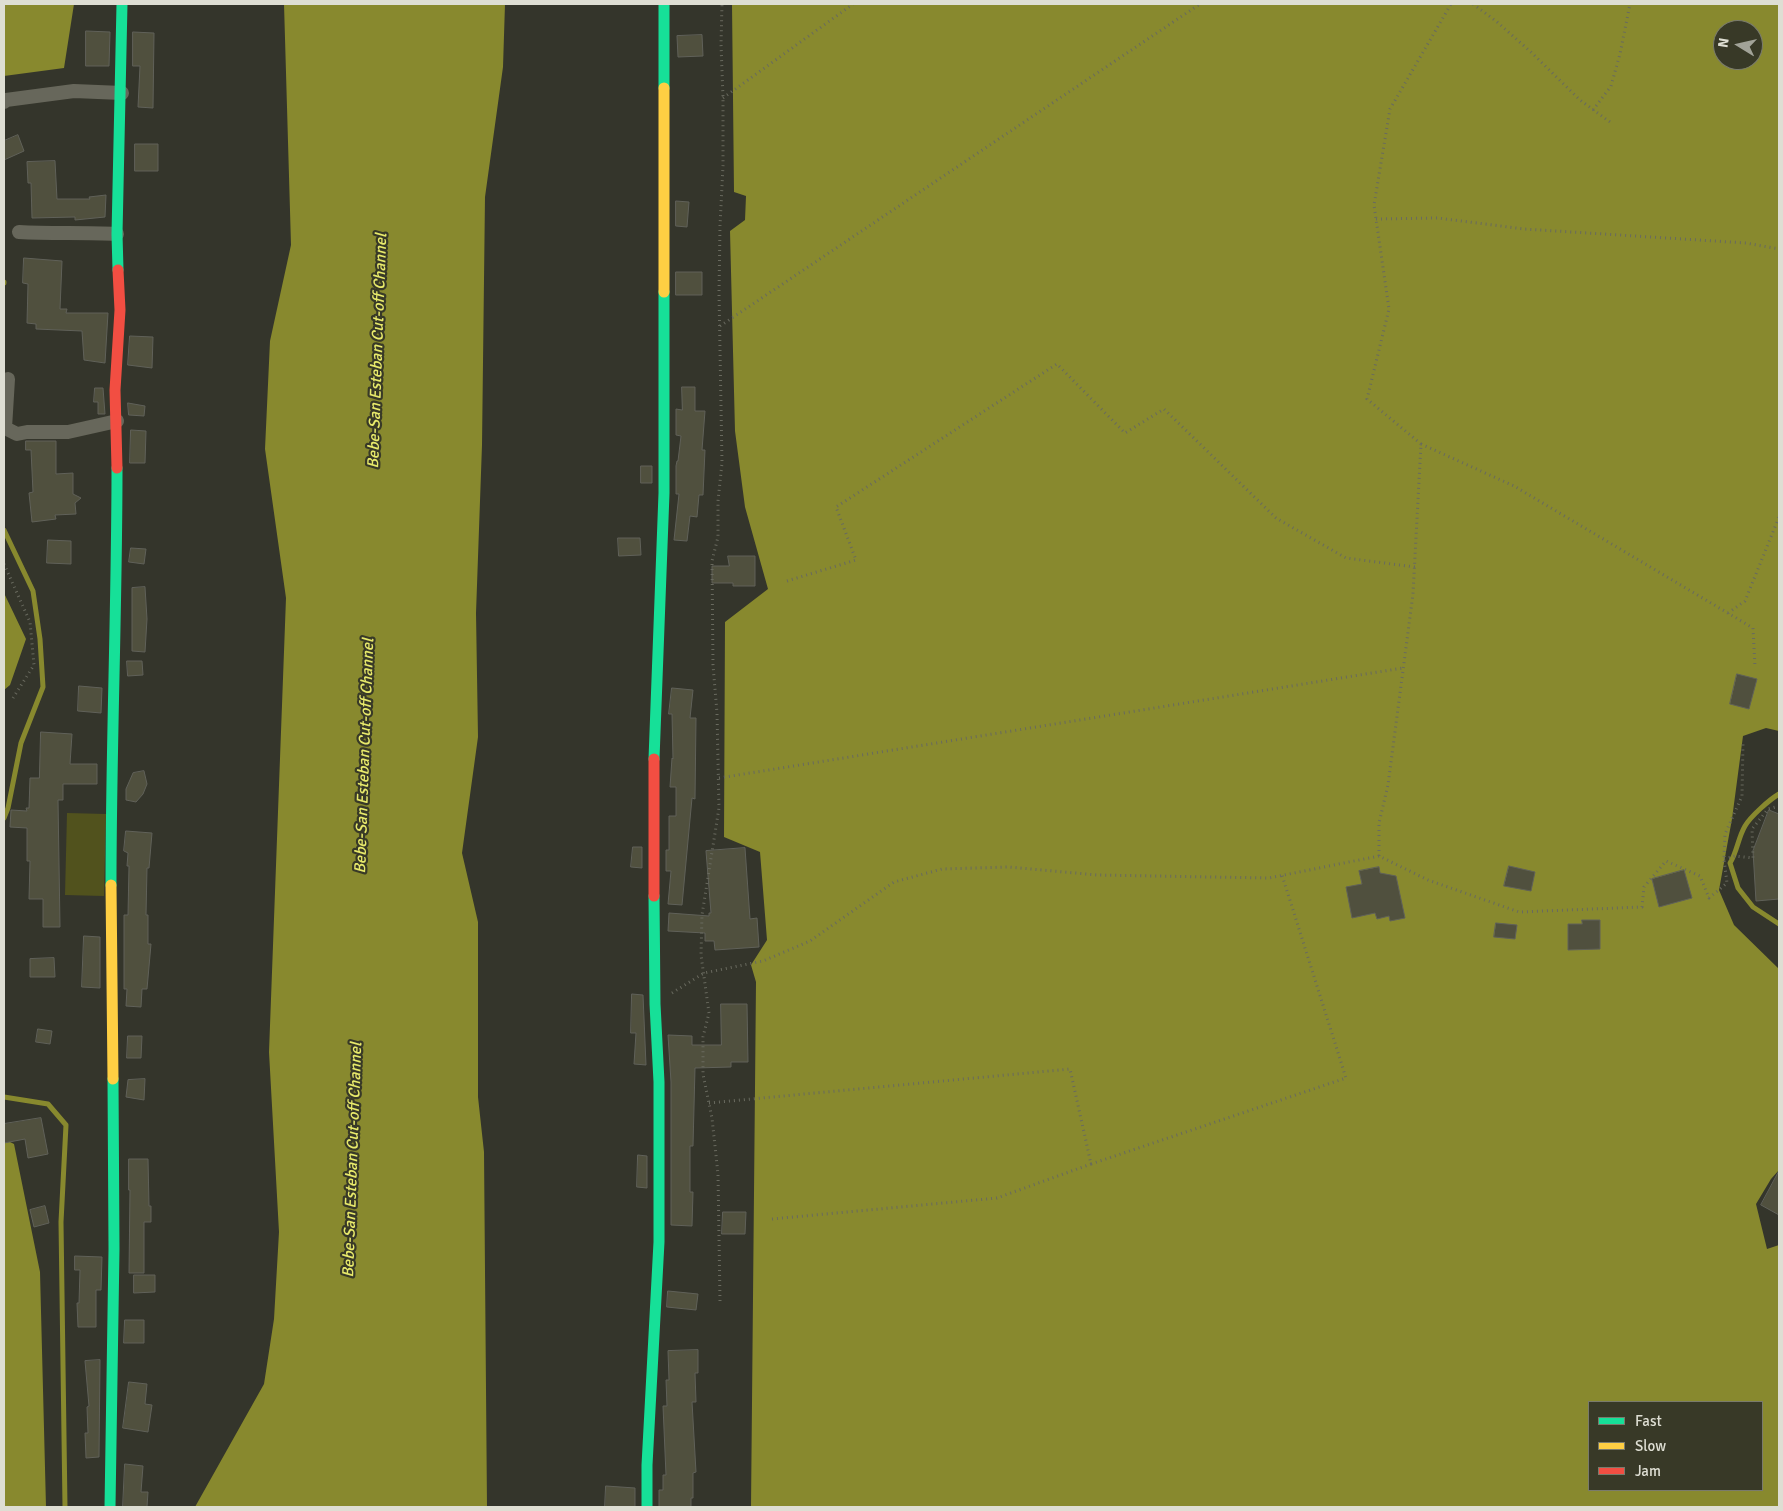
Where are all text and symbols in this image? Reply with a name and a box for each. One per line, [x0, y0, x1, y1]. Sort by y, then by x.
north arrow [1713, 20, 1763, 70]
text: N [1715, 37, 1733, 49]
water label: Bebe-San Esteban Cut-off Channel [364, 233, 392, 469]
water label: Bebe-San Esteban Cut-off Channel [351, 638, 379, 874]
water label: Bebe-San Esteban Cut-off Channel [339, 1042, 367, 1278]
legend [1588, 1401, 1763, 1491]
text: Fast [1635, 1412, 1662, 1430]
text: Slow [1635, 1437, 1666, 1455]
text: Jam [1635, 1462, 1661, 1480]

